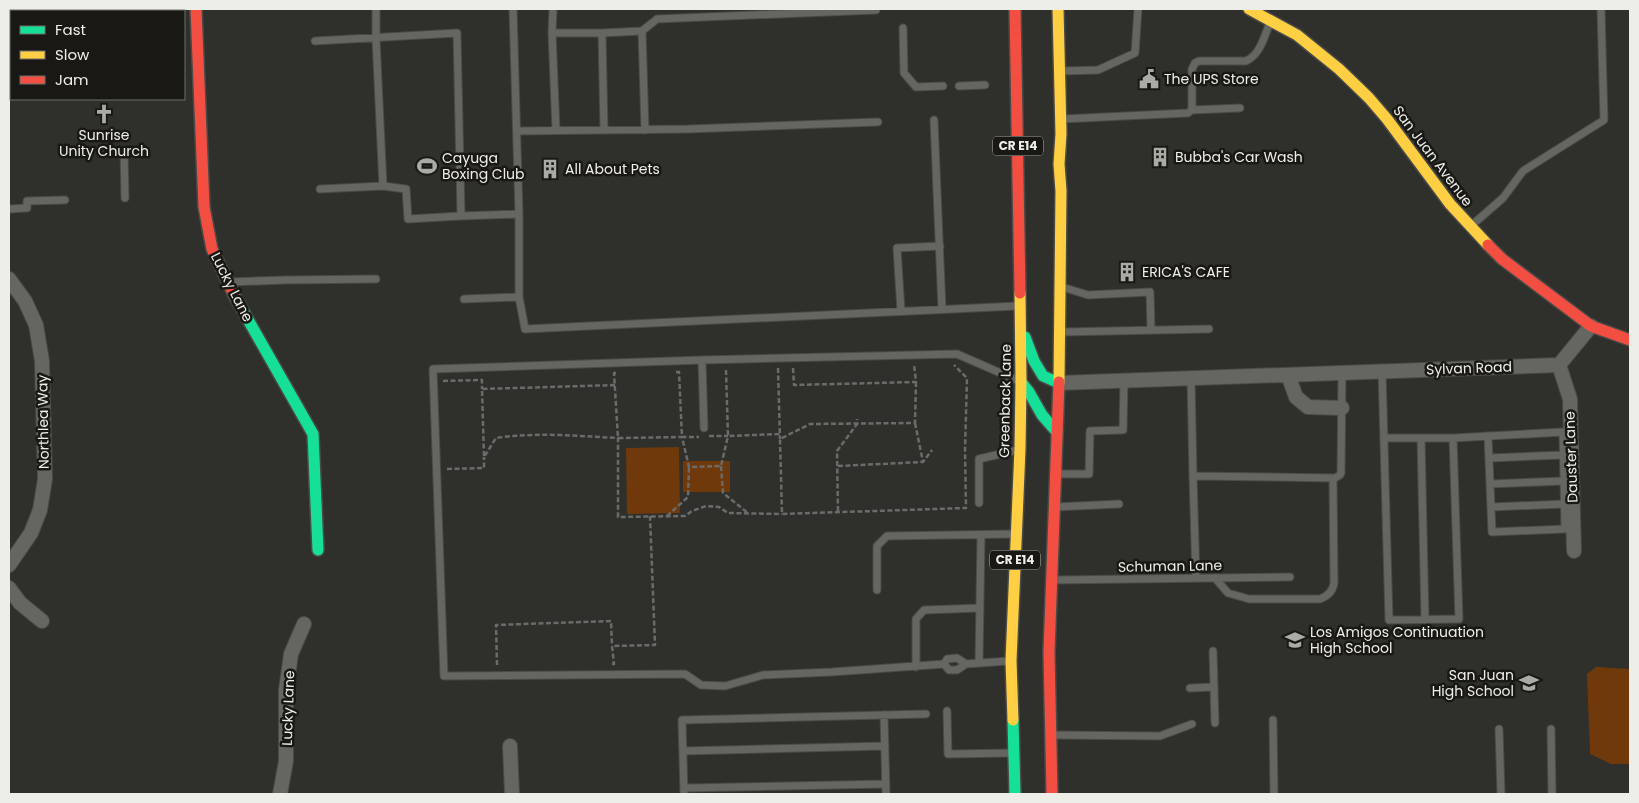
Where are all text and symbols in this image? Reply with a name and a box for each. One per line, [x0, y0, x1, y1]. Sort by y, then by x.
legend [10, 10, 185, 100]
text: Fast [55, 19, 86, 40]
text: Slow [55, 44, 90, 65]
public building icon: The UPS Store [1138, 68, 1160, 90]
text: Jam [55, 69, 89, 90]
place label: The UPS Store [1164, 69, 1259, 89]
street label: San Juan Avenue [1388, 101, 1478, 211]
church icon: Sunrise Unity Church [93, 103, 115, 125]
place label: Sunrise Unity Church [59, 125, 149, 161]
road number: CR E14 [993, 136, 1043, 156]
building icon: Bubba's Car Wash [1149, 146, 1171, 168]
place label: Bubba's Car Wash [1175, 147, 1303, 167]
place label: Cayuga Boxing Club [442, 148, 525, 184]
sports icon: Cayuga Boxing Club [416, 155, 438, 177]
building icon: All About Pets [539, 158, 561, 180]
place label: All About Pets [565, 159, 660, 179]
street label: Lucky Lane [206, 249, 258, 325]
building icon: ERICA'S CAFE [1116, 261, 1138, 283]
place label: ERICA'S CAFE [1142, 262, 1230, 282]
street label: Greenback Lane [994, 344, 1016, 458]
street label: Sylvan Road [1426, 357, 1512, 379]
street label: Northlea Way [32, 375, 54, 469]
street label: Dauster Lane [1559, 411, 1583, 503]
road number: CR E14 [990, 550, 1040, 570]
street label: Schuman Lane [1118, 555, 1223, 577]
place label: Los Amigos Continuation High School [1310, 622, 1484, 658]
school or university icon: Los Amigos Continuation High School [1284, 629, 1306, 651]
place label: San Juan High School [1432, 665, 1514, 701]
street label: Lucky Lane [277, 670, 299, 746]
school or university icon: San Juan High School [1518, 672, 1540, 694]

